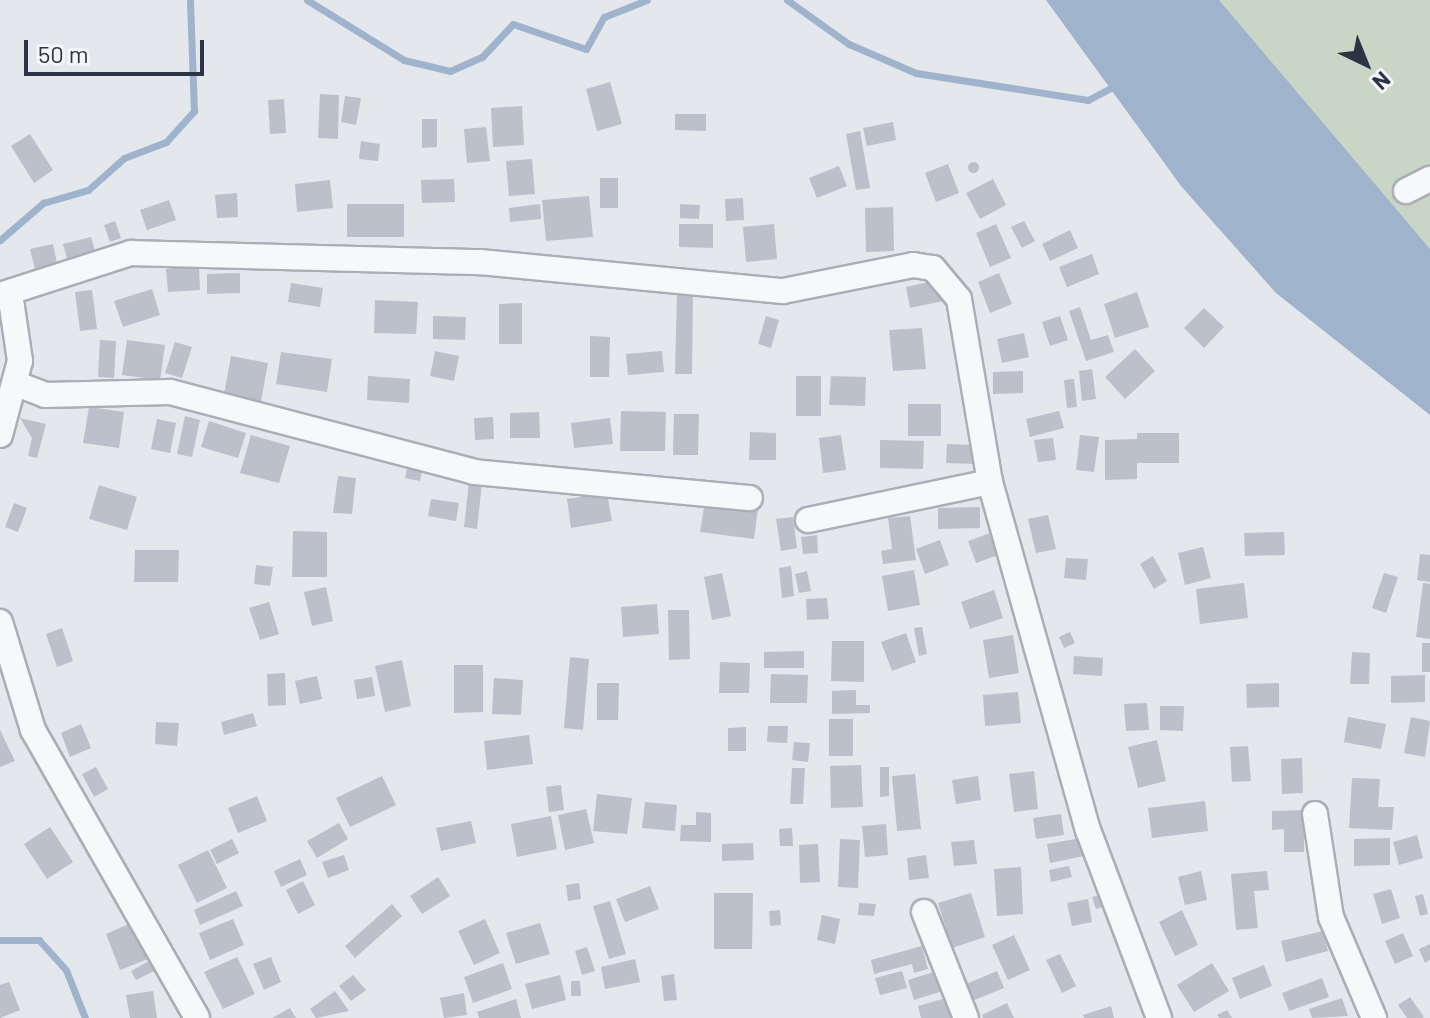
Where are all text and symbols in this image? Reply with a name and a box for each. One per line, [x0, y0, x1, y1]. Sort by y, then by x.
scale bar [28, 24, 208, 74]
north arrow [1326, 24, 1406, 104]
text: 50 m [38, 39, 89, 68]
text: N [1368, 67, 1397, 96]

